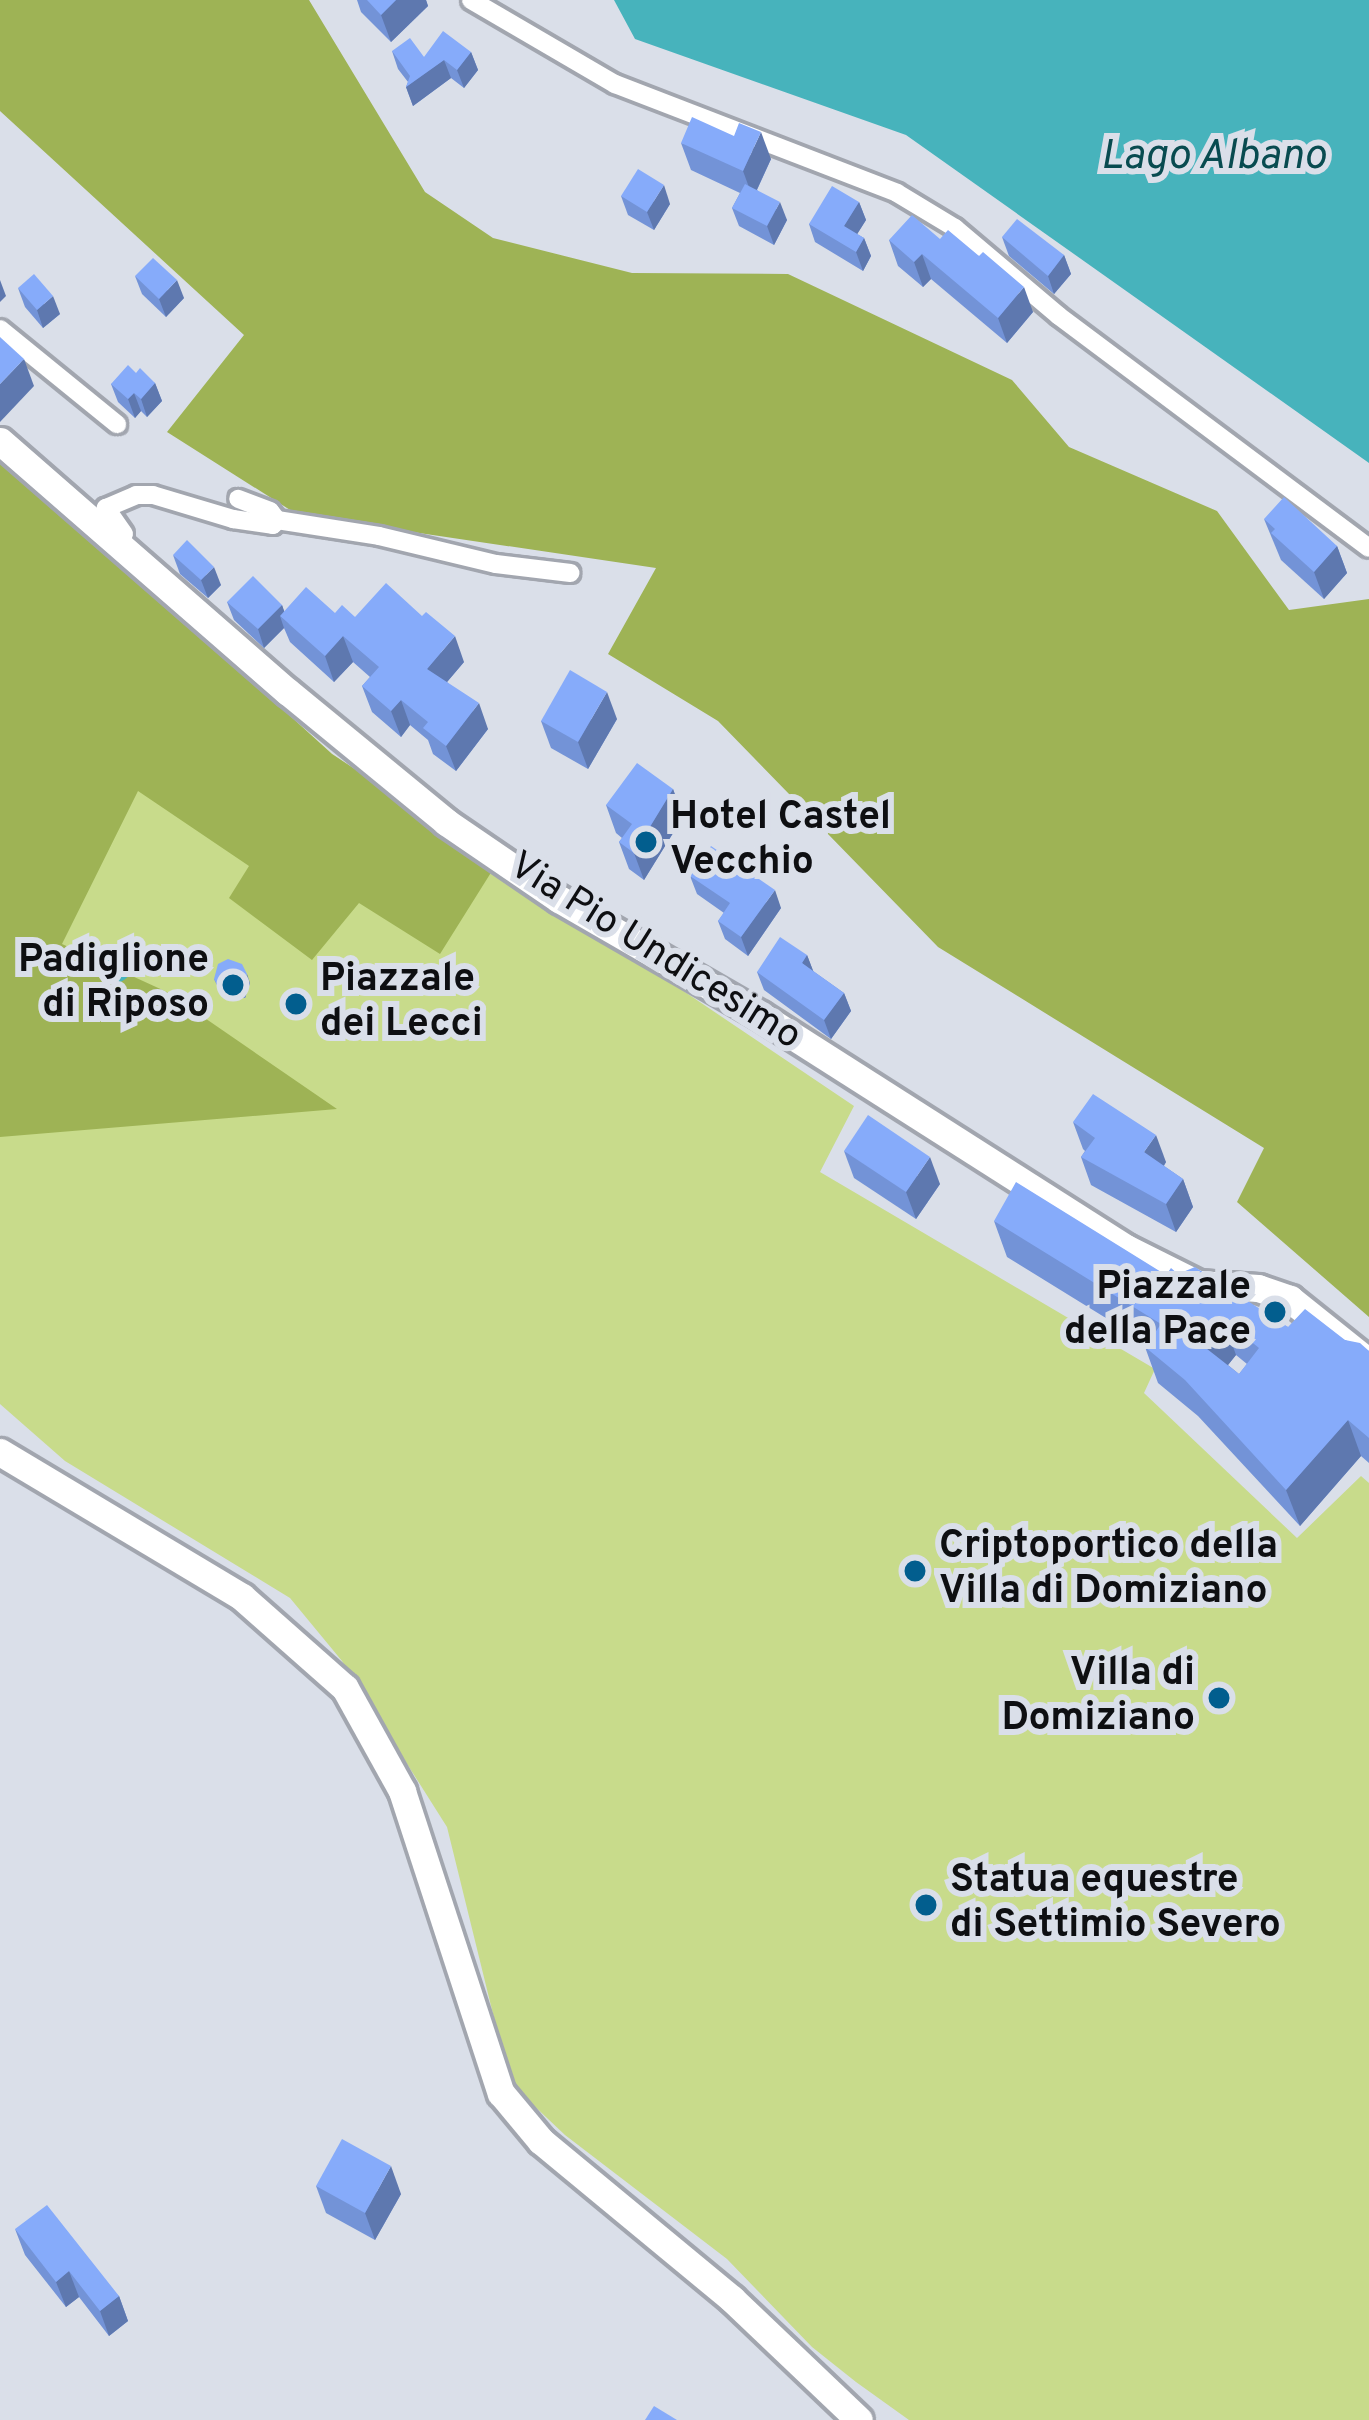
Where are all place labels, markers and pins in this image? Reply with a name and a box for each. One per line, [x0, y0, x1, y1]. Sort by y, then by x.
place label: Hotel Castel Vecchio [670, 797, 891, 888]
marker: Hotel Castel Vecchio [633, 829, 659, 855]
place label: Padiglione di Riposo [18, 940, 209, 1031]
place label: Piazzale dei Lecci [320, 959, 483, 1050]
marker: Padiglione di Riposo [220, 972, 246, 998]
marker: Piazzale dei Lecci [283, 991, 309, 1017]
place label: Piazzale della Pace [1064, 1267, 1251, 1358]
marker: Piazzale della Pace [1262, 1299, 1288, 1325]
place label: Criptoportico della Villa di Domiziano [939, 1526, 1278, 1617]
marker: Criptoportico della Villa di Domiziano [902, 1558, 928, 1584]
place label: Villa di Domiziano [1001, 1653, 1195, 1744]
marker: Villa di Domiziano [1206, 1685, 1232, 1711]
place label: Statua equestre di Settimio Severo [950, 1860, 1281, 1951]
marker: Statua equestre di Settimio Severo [913, 1892, 939, 1918]

